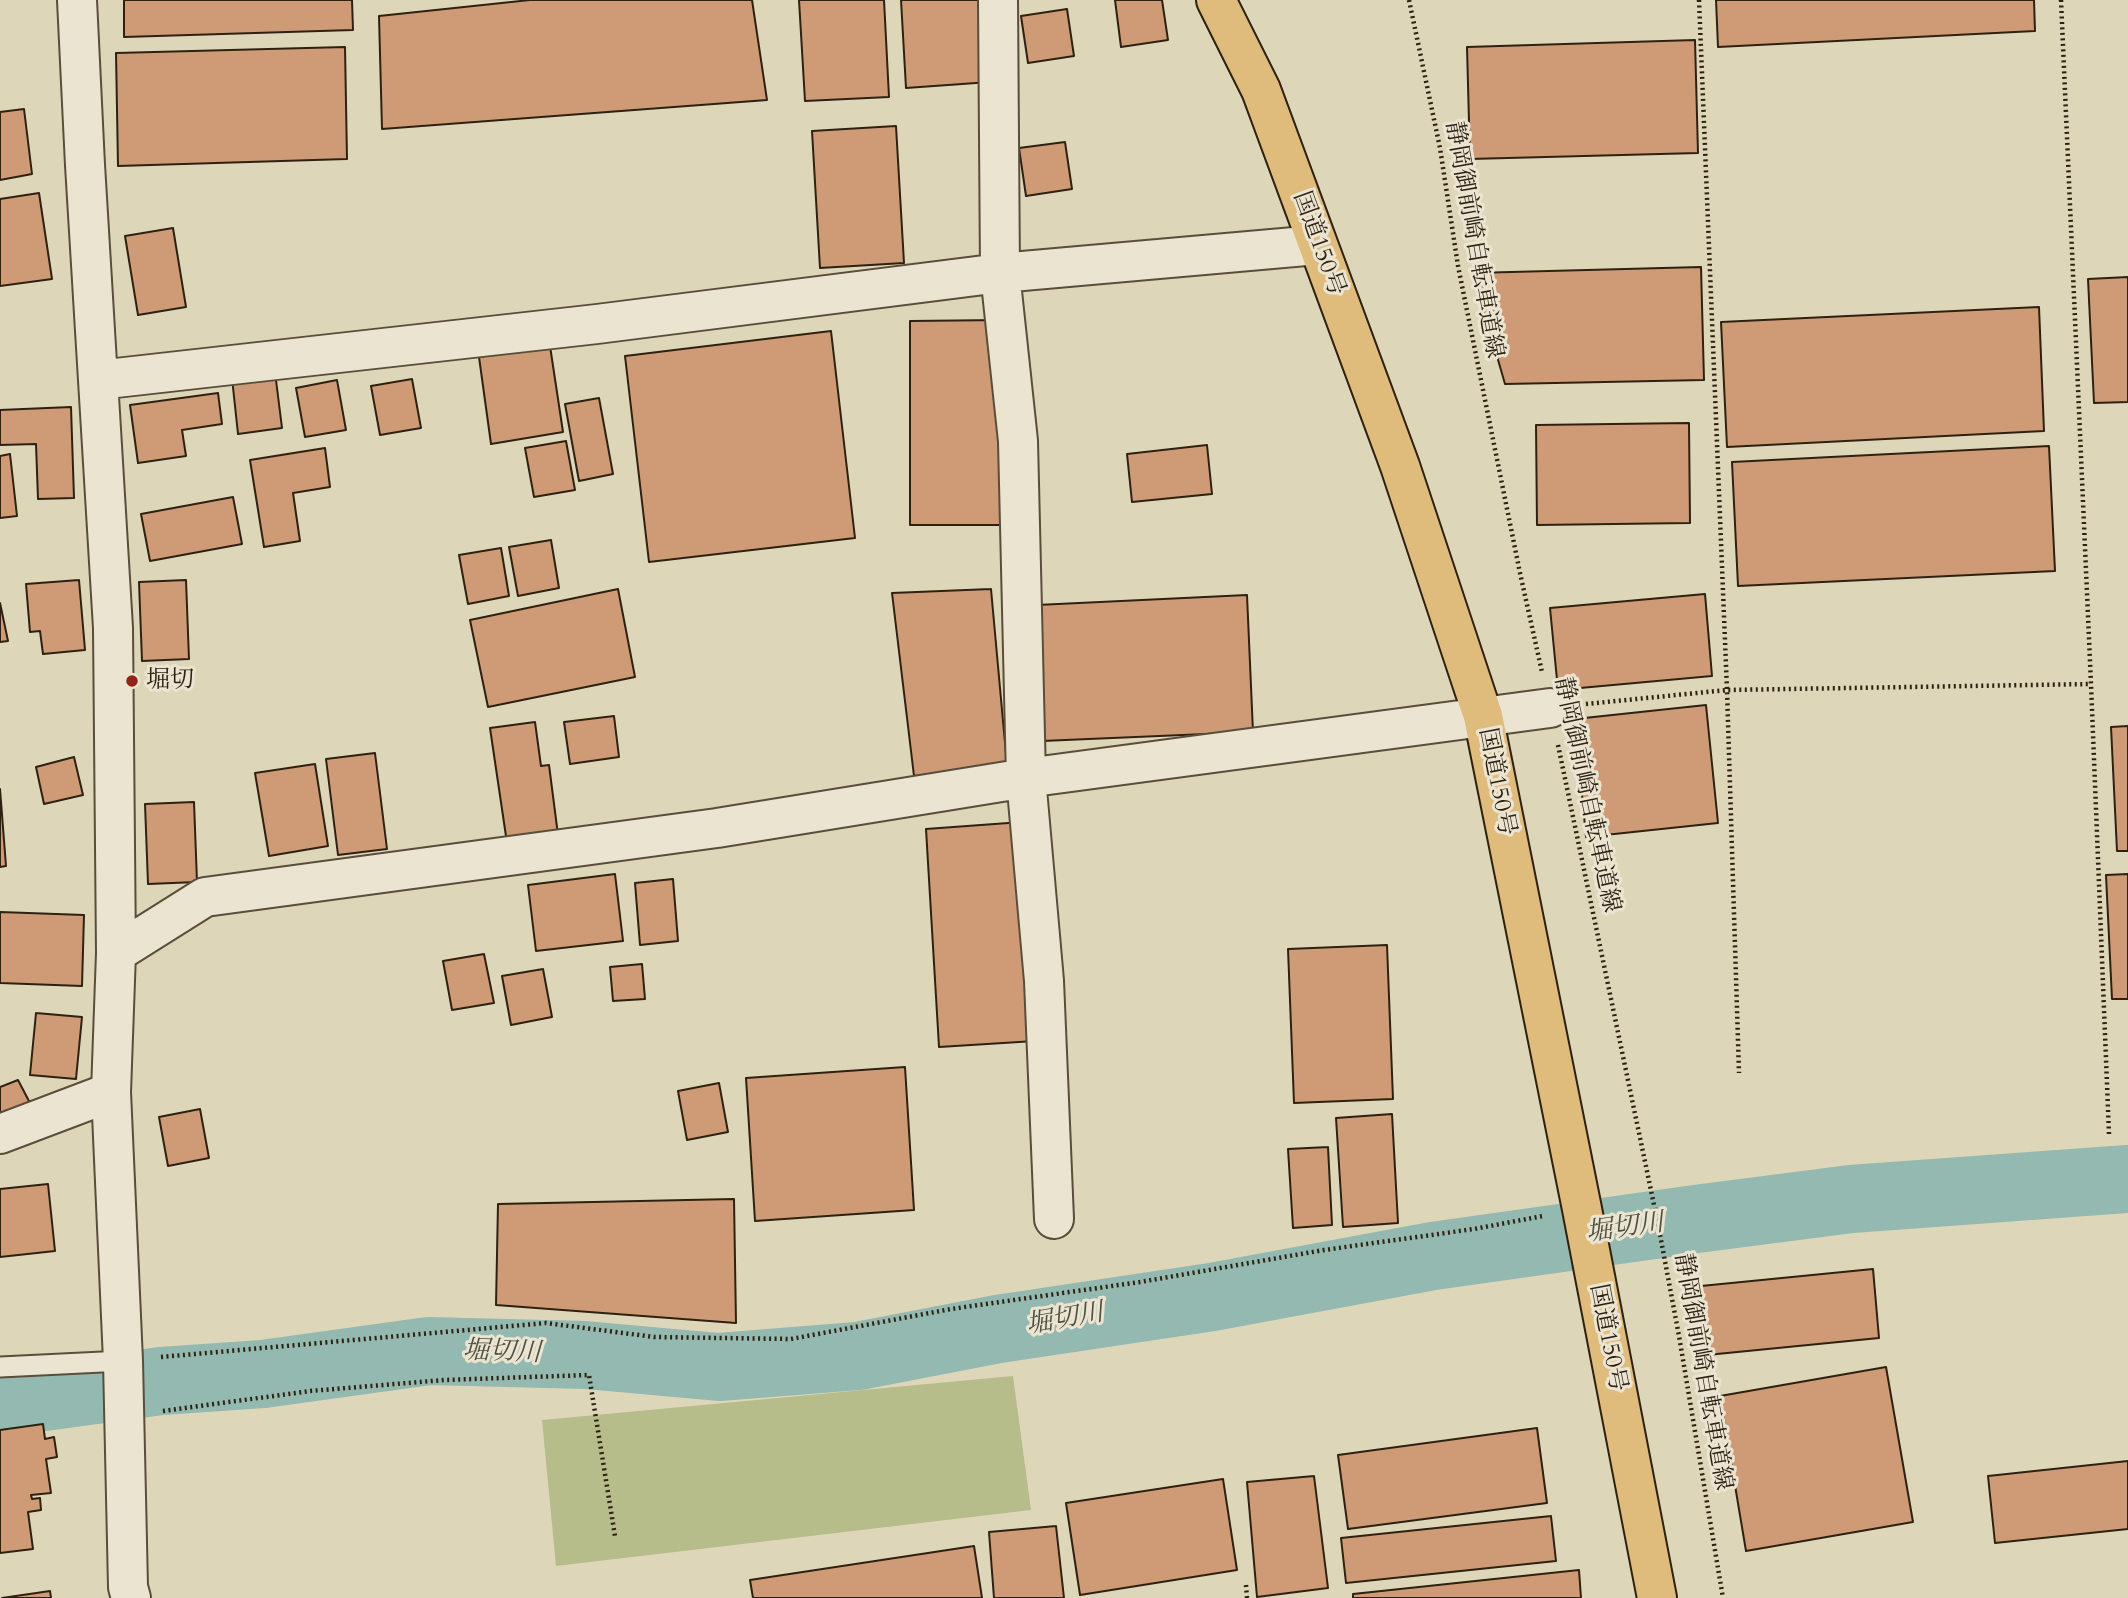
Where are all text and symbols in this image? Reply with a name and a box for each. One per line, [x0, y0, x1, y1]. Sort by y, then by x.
street label: 静岡御前崎自転車道線 [1438, 119, 1508, 361]
street label: 国道150号 [1286, 188, 1350, 300]
place label: 堀切 [146, 667, 194, 695]
marker: 堀切 [124, 673, 140, 689]
street label: 静岡御前崎自転車道線 [1547, 675, 1625, 915]
street label: 国道150号 [1471, 726, 1521, 838]
water label: 堀切川 [1584, 1208, 1666, 1250]
street label: 静岡御前崎自転車道線 [1667, 1251, 1737, 1493]
street label: 国道150号 [1582, 1282, 1632, 1394]
water label: 堀切川 [1024, 1298, 1106, 1342]
water label: 堀切川 [462, 1336, 542, 1370]

